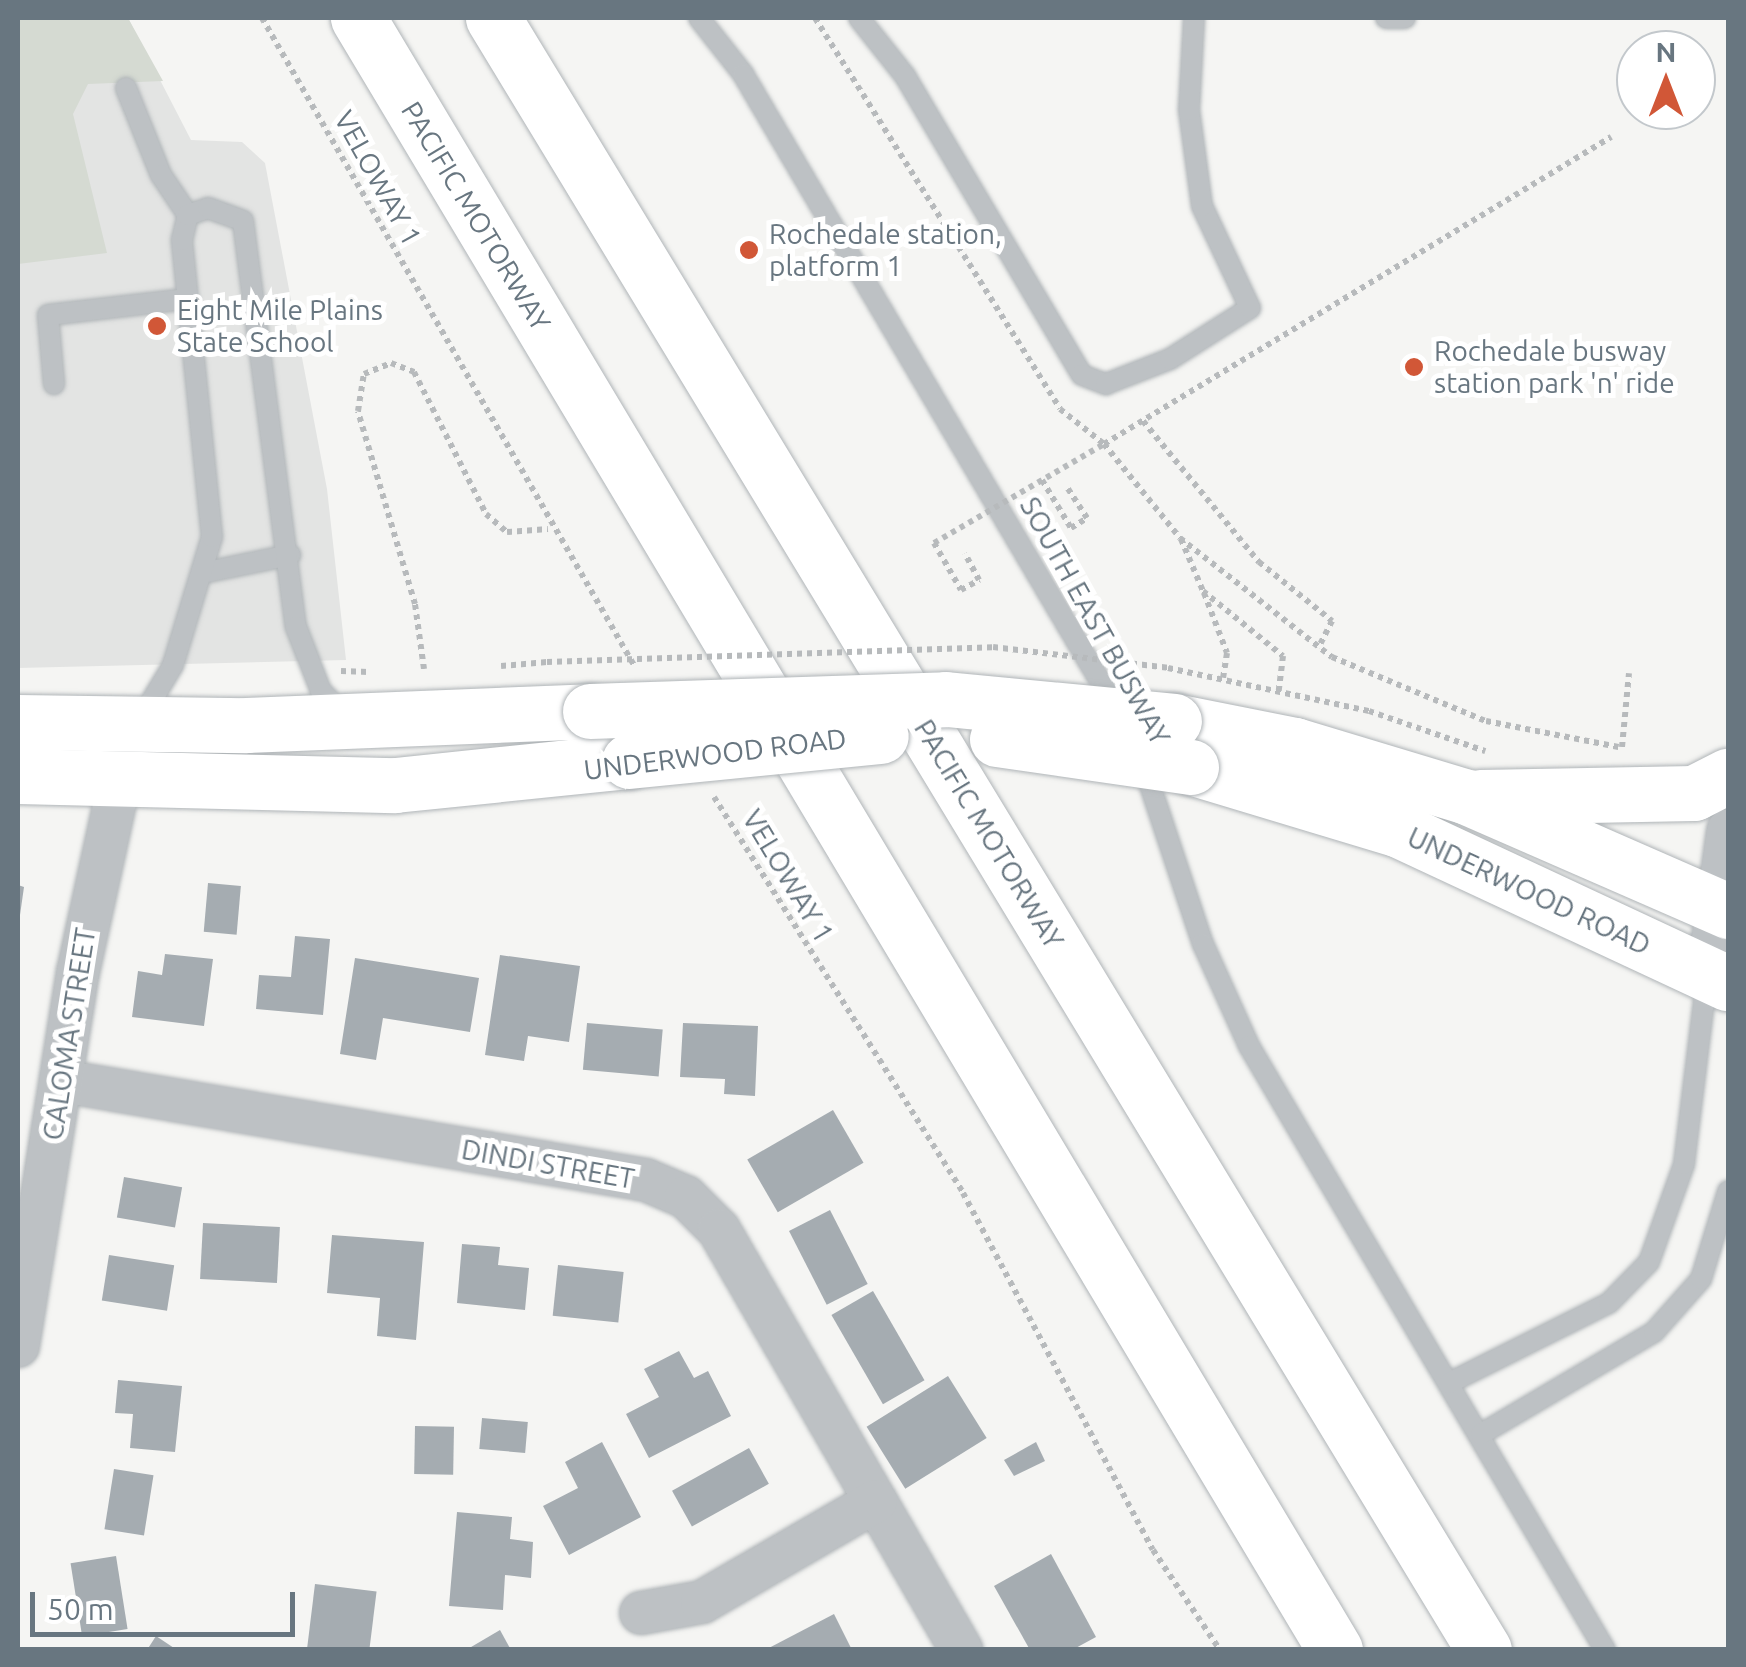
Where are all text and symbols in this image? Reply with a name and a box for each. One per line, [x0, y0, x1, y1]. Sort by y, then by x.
north arrow [1616, 30, 1716, 130]
text: N [1656, 36, 1676, 67]
street label: PACIFIC MOTORWAY [394, 95, 558, 337]
street label: VELOWAY 1 [327, 105, 429, 251]
place label: Rochedale station, platform 1 [769, 217, 1002, 283]
marker: Rochedale station, platform 1 [738, 239, 760, 261]
place label: Eight Mile Plains State School [177, 293, 383, 359]
marker: Eight Mile Plains State School [146, 315, 168, 337]
place label: Rochedale busway station park 'n' ride [1434, 334, 1675, 400]
marker: Rochedale busway station park 'n' ride [1403, 356, 1425, 378]
street label: SOUTH EAST BUSWAY [1013, 491, 1177, 751]
street label: PACIFIC MOTORWAY [907, 713, 1071, 955]
street label: UNDERWOOD ROAD [582, 721, 848, 787]
street label: VELOWAY 1 [735, 804, 841, 948]
street label: UNDERWOOD ROAD [1402, 820, 1656, 962]
street label: CALOMA STREET [36, 925, 102, 1143]
street label: DINDI STREET [459, 1132, 637, 1196]
scale bar [35, 1572, 300, 1634]
text: 50 m [47, 1592, 114, 1626]

